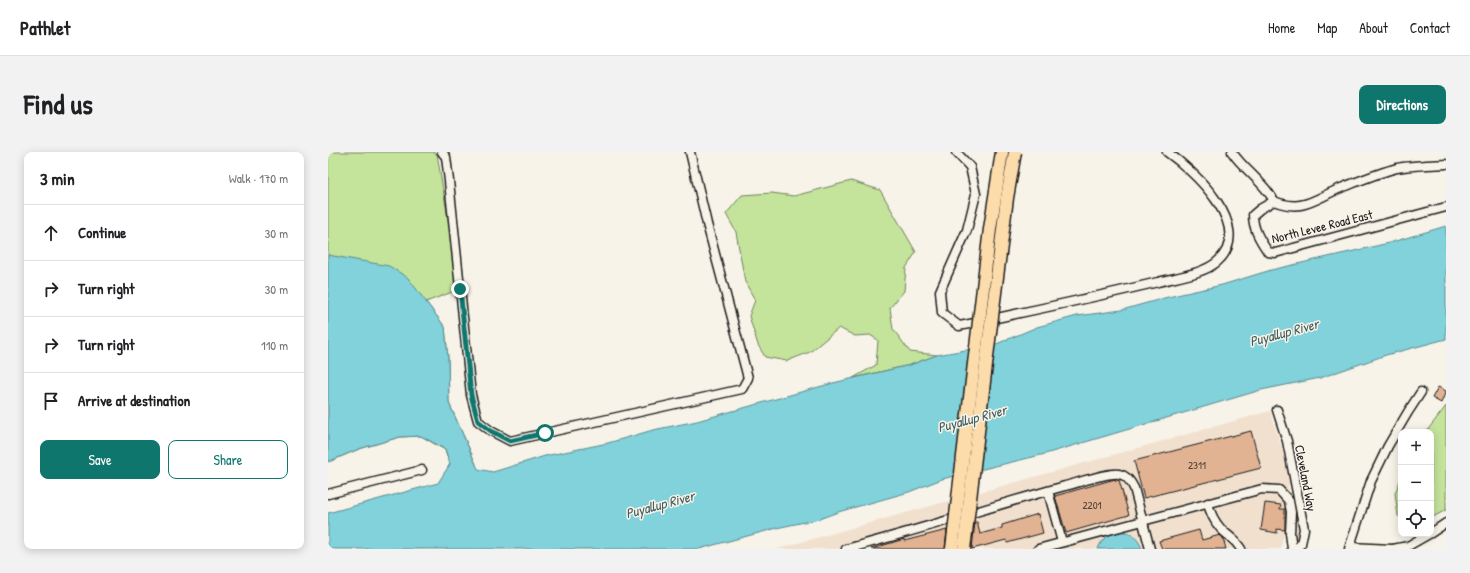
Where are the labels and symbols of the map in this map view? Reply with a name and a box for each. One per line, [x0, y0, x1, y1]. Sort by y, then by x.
street label: North Levee Road East [1270, 205, 1375, 247]
route end [451, 280, 469, 298]
water label: Puyallup River [1247, 313, 1322, 351]
water label: Puyallup River [935, 399, 1010, 437]
route start [536, 424, 554, 442]
street label: Cleveland Way [1291, 443, 1321, 513]
house number: 2311 [1188, 458, 1206, 472]
water label: Puyallup River [623, 485, 698, 523]
house number: 2201 [1082, 498, 1102, 512]

